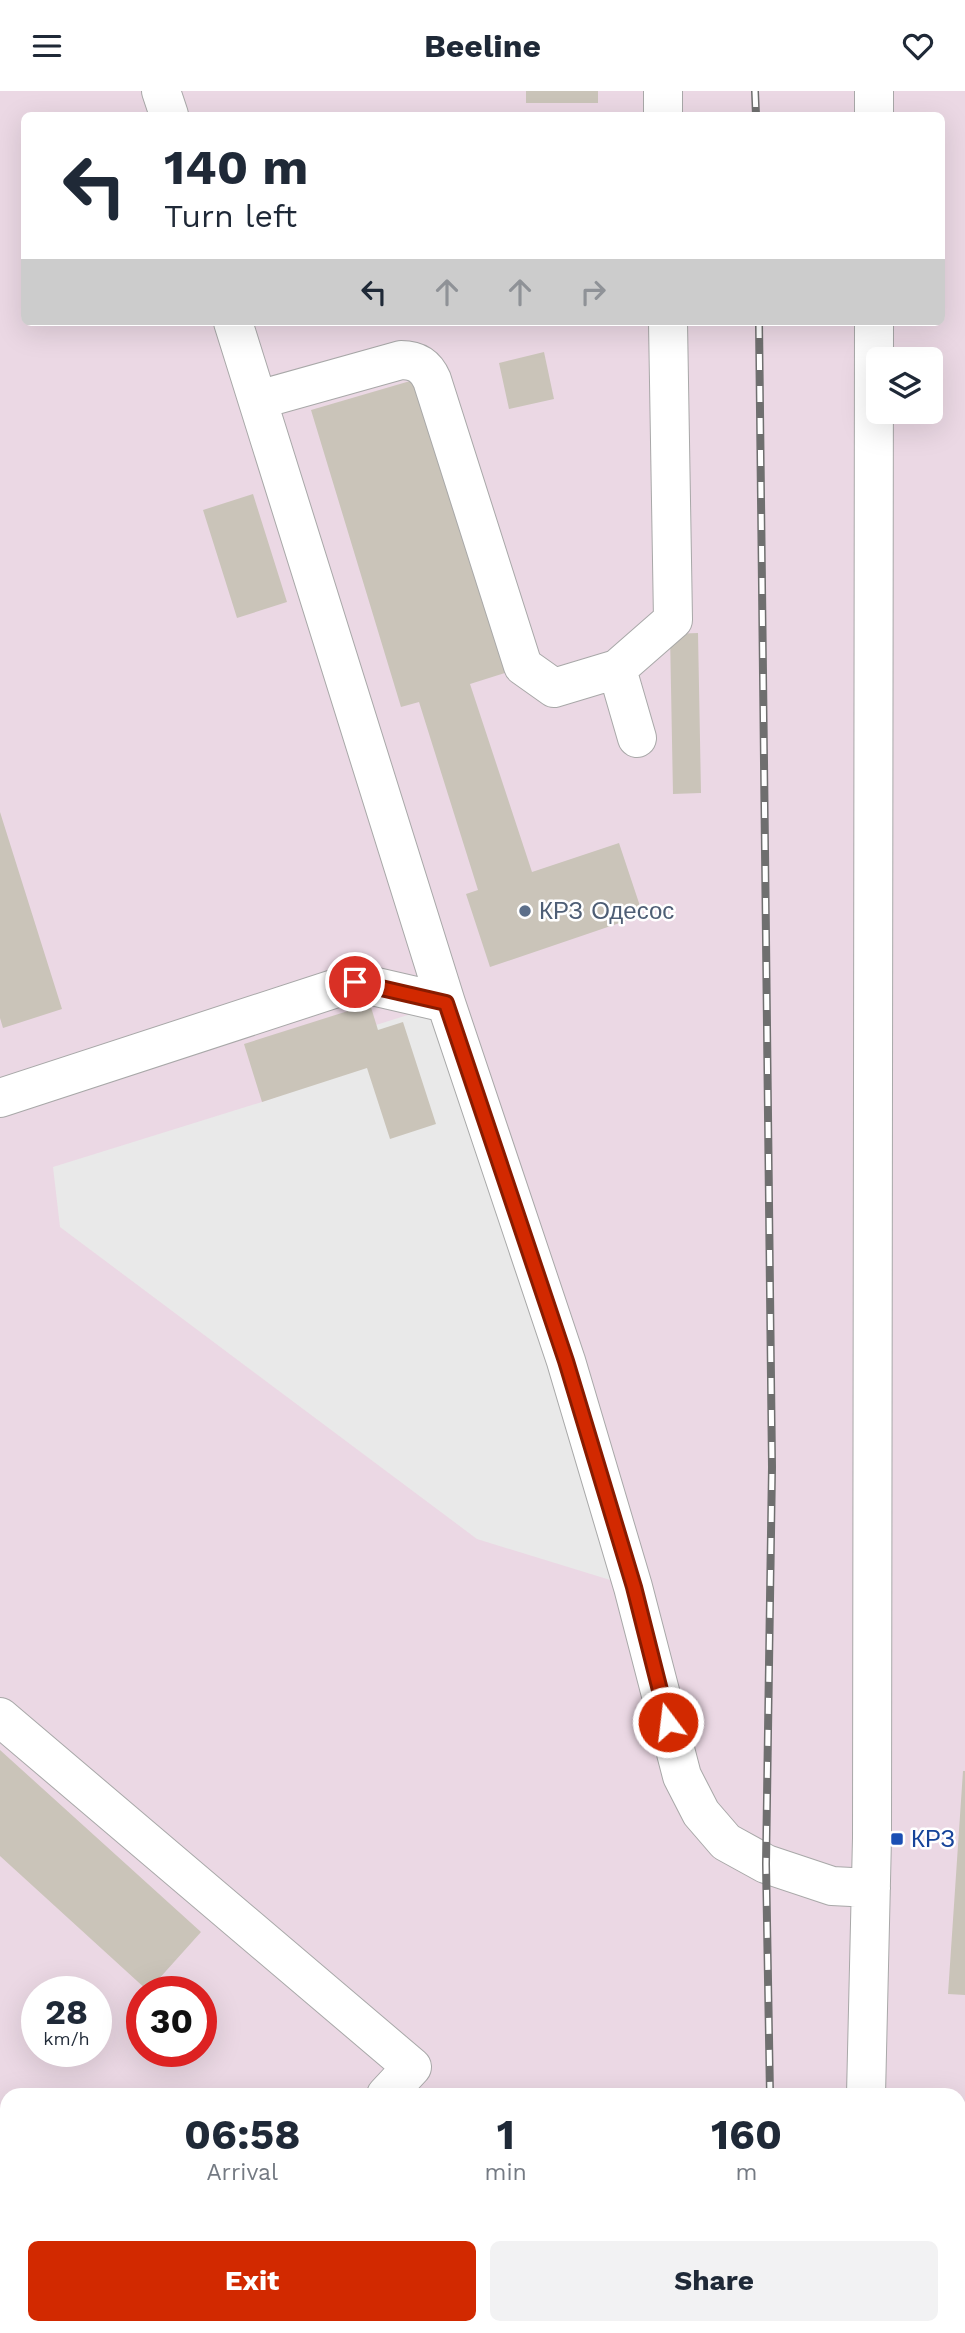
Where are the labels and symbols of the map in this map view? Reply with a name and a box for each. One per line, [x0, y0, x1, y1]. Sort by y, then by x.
place label: КРЗ Одесос [539, 897, 674, 925]
marker: КРЗ Одесос [517, 903, 533, 919]
pin [325, 952, 385, 1012]
position arrow [631, 1685, 705, 1759]
place label: КРЗ [911, 1825, 955, 1853]
marker: КРЗ [889, 1831, 905, 1847]
speed limit sign: 30 [126, 1976, 217, 2067]

